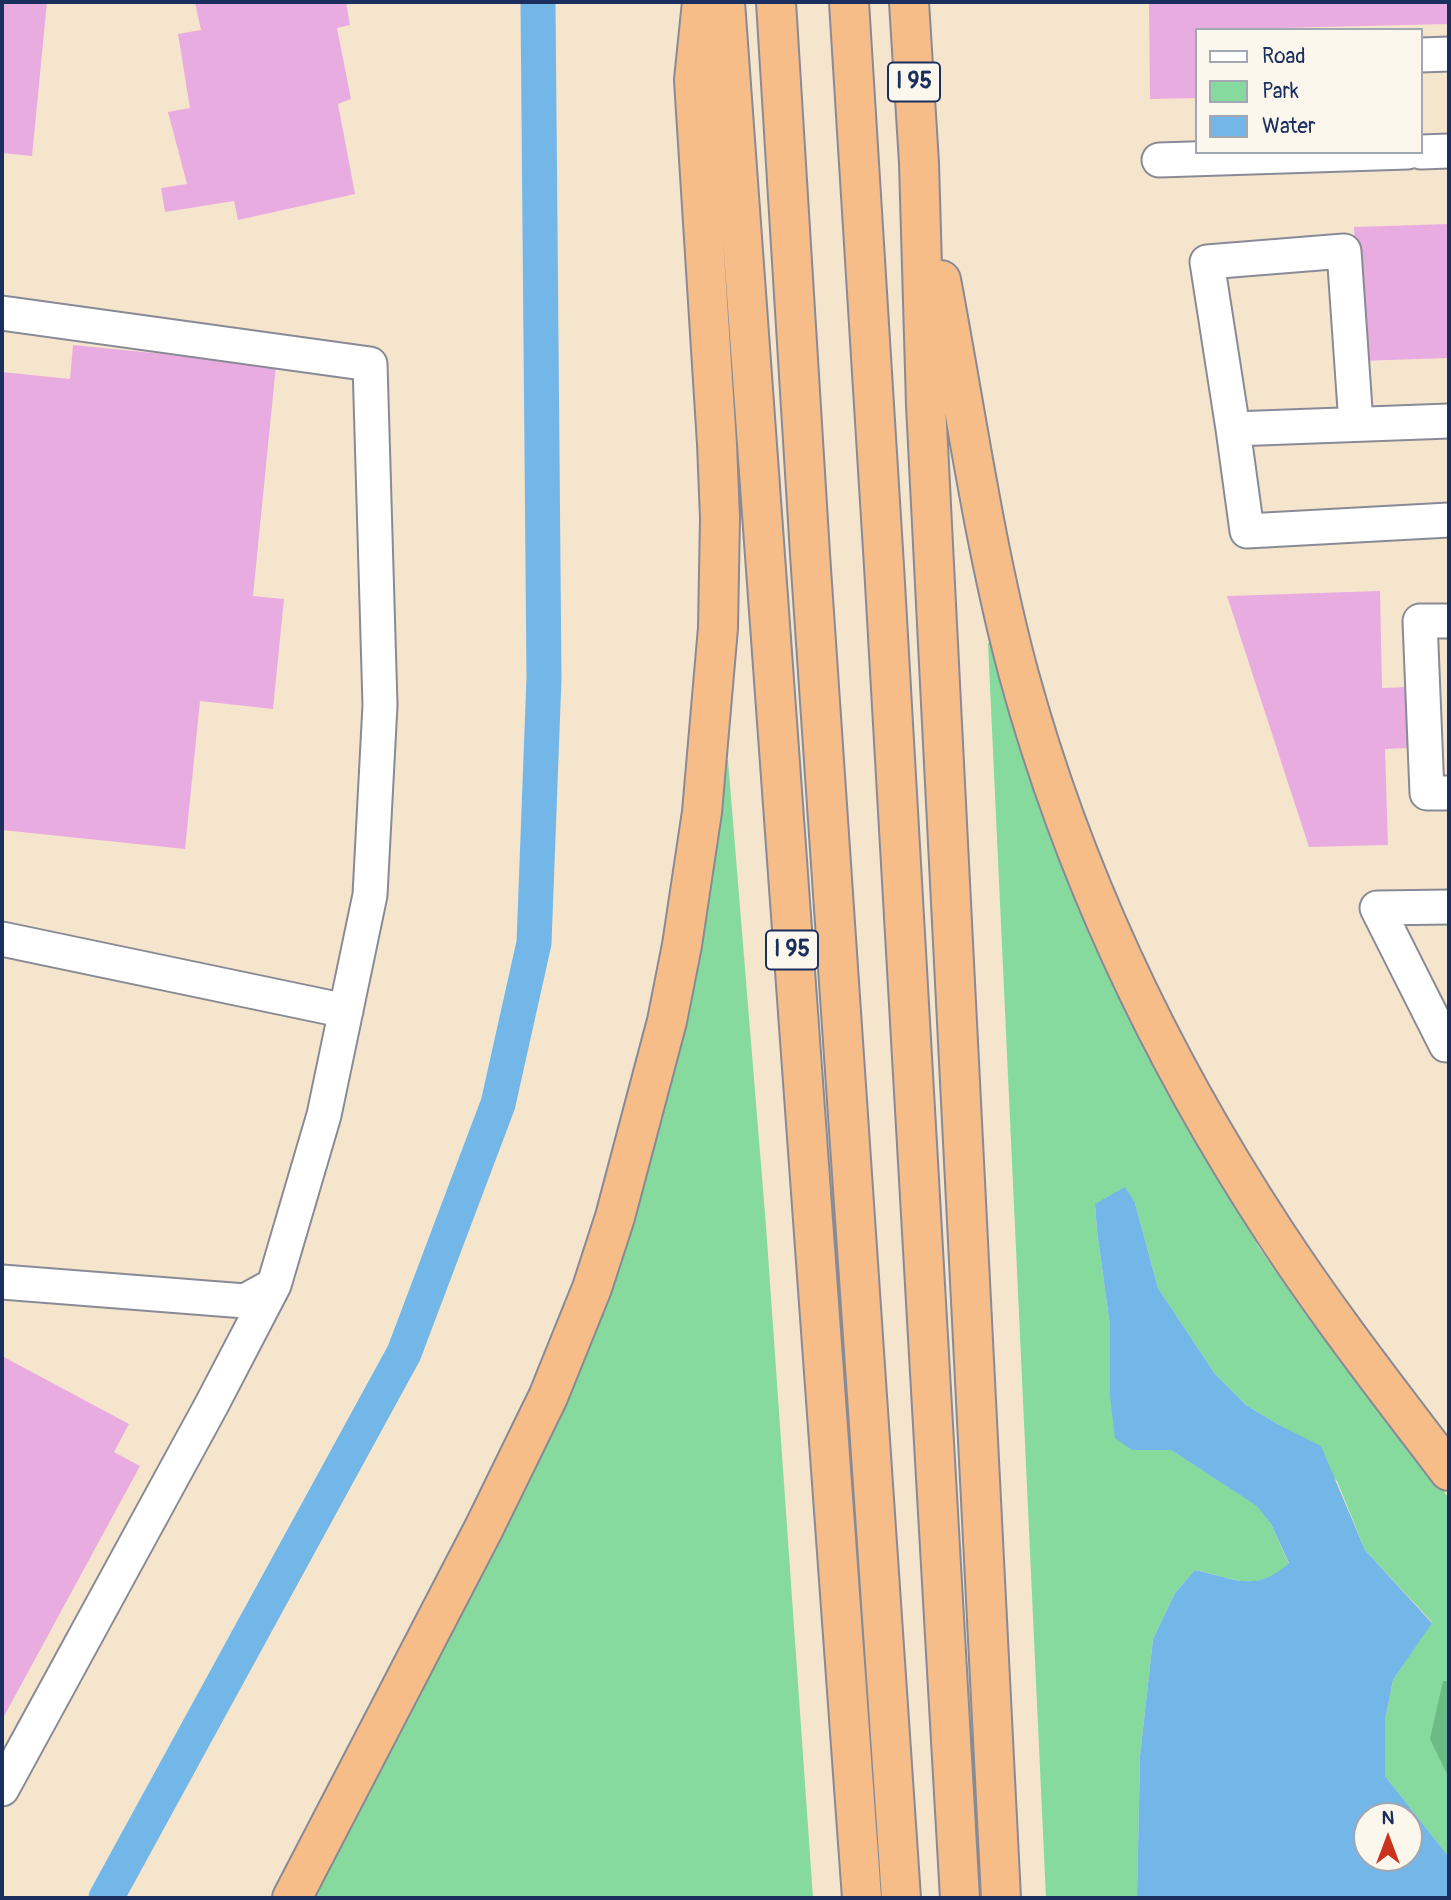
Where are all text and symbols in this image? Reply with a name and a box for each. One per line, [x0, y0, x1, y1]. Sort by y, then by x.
legend [1196, 28, 1423, 154]
text: Road [1262, 43, 1306, 70]
road number: I 95 [888, 62, 940, 102]
text: Park [1262, 78, 1299, 105]
text: Water [1262, 113, 1315, 140]
road number: I 95 [766, 931, 818, 970]
north arrow [1353, 1802, 1423, 1872]
text: N [1382, 1806, 1394, 1830]

